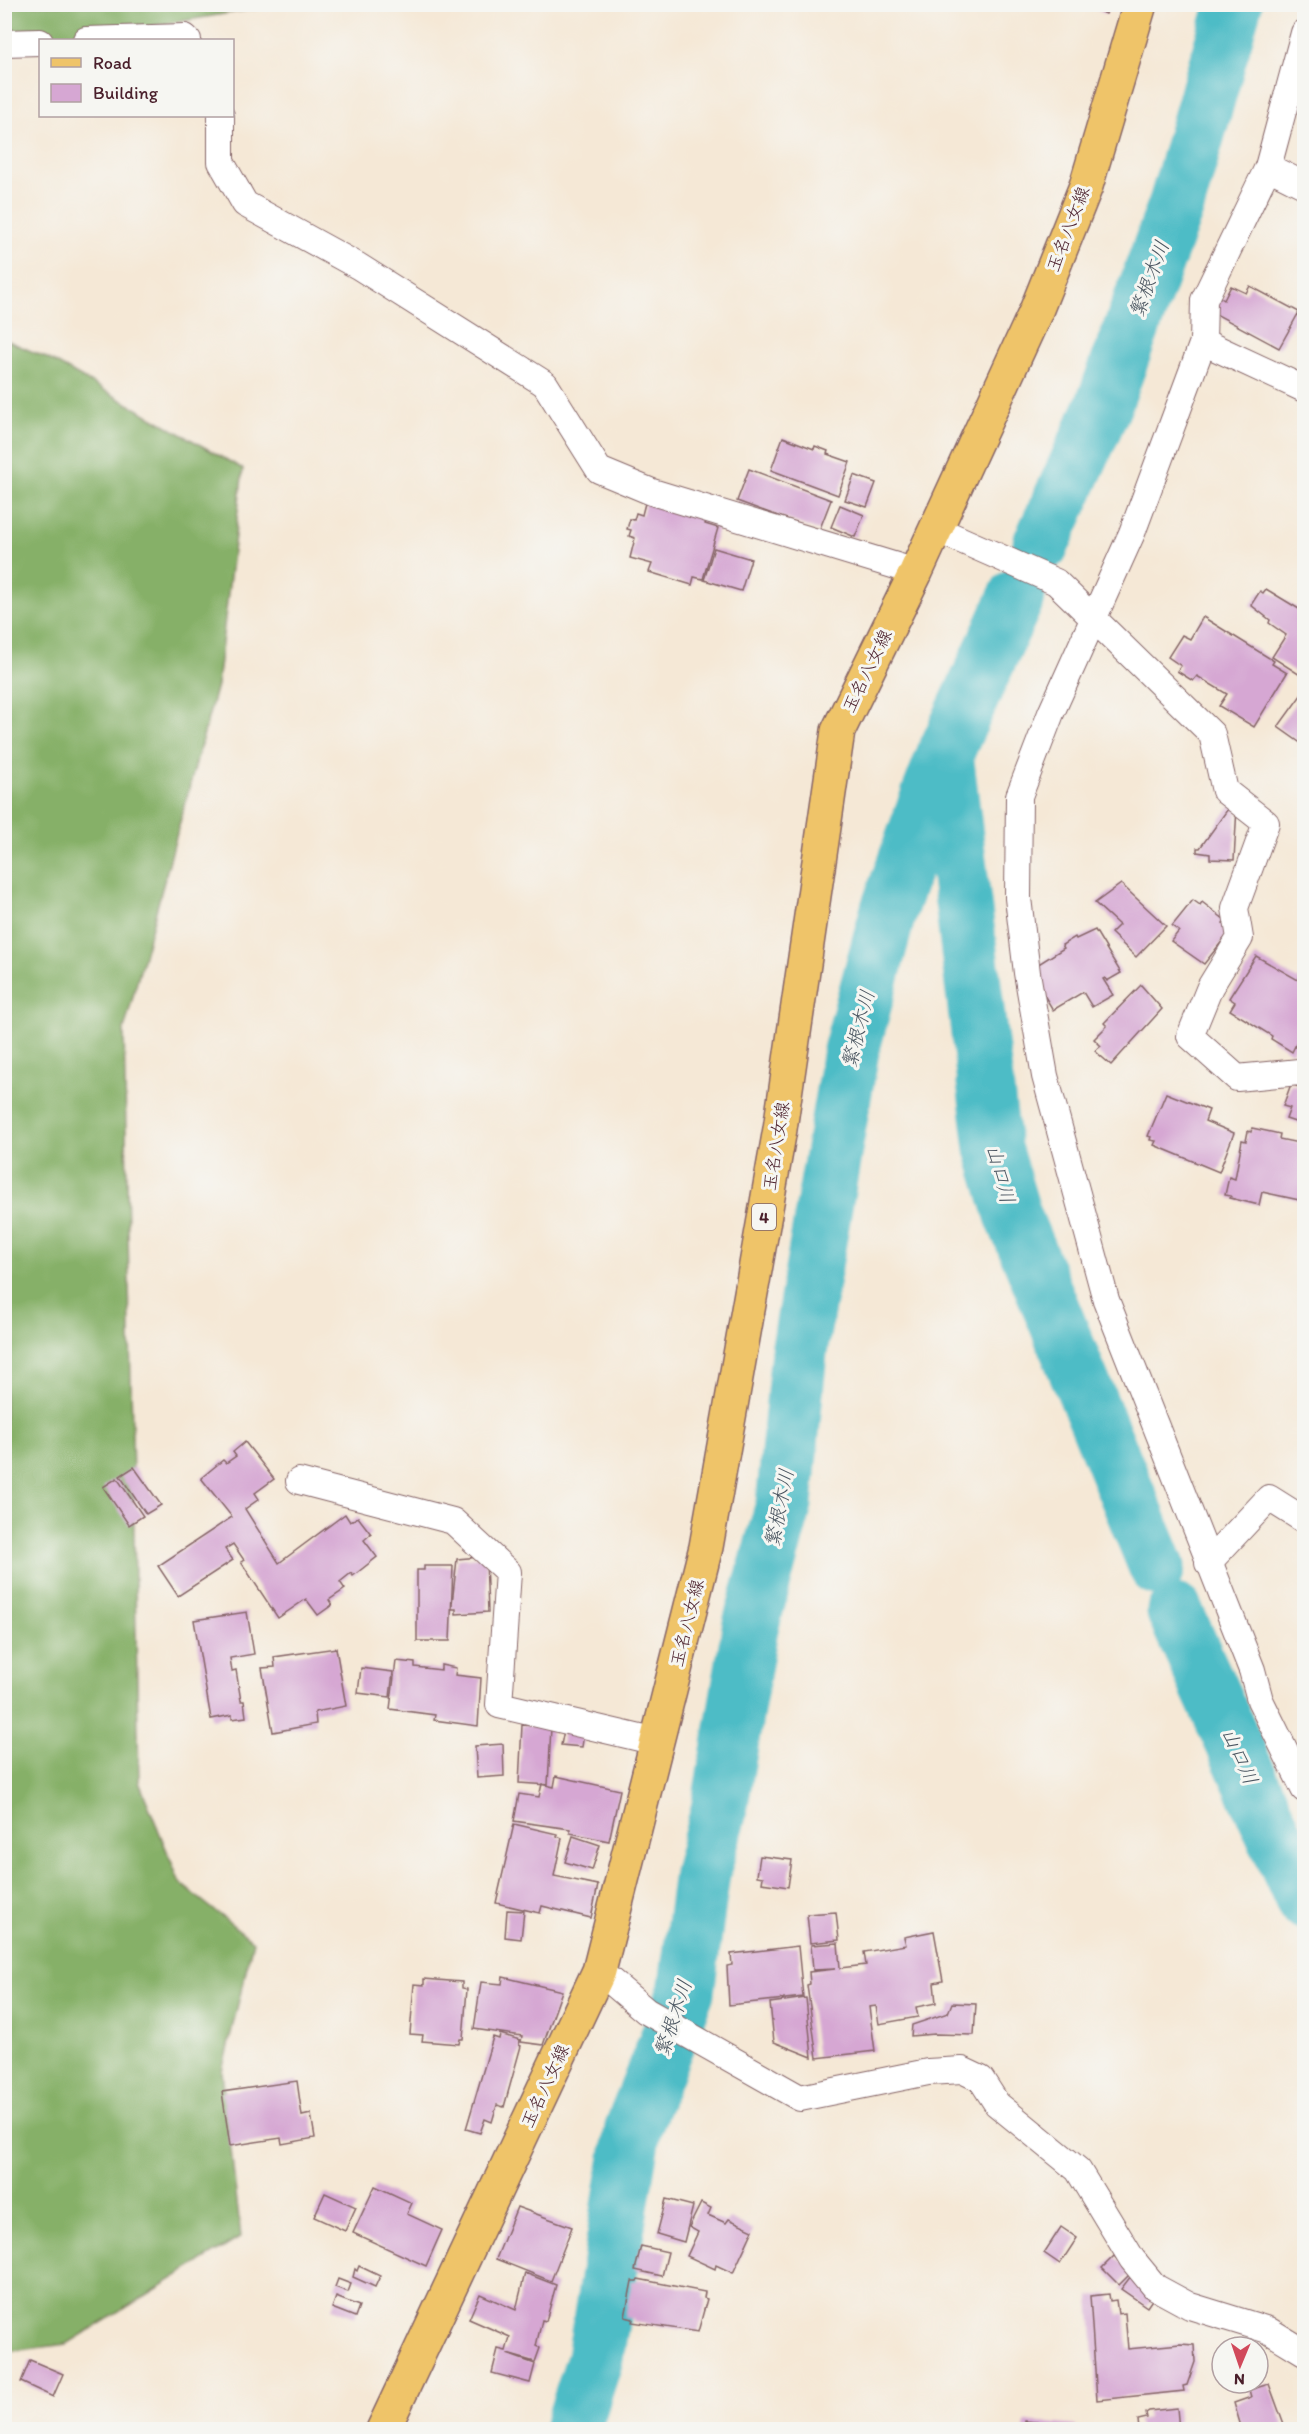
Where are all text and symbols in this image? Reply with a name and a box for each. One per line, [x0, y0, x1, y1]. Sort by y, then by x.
legend [39, 39, 234, 117]
text: Road [93, 52, 132, 74]
text: Building [93, 82, 159, 104]
street label: 玉名八女線 [1042, 183, 1094, 275]
water label: 繁根木川 [1124, 237, 1174, 321]
street label: 玉名八女線 [837, 626, 897, 716]
water label: 繁根木川 [837, 987, 879, 1071]
street label: 玉名八女線 [758, 1100, 794, 1192]
water label: 山口川 [982, 1142, 1020, 1206]
road number: 4 [752, 1204, 776, 1230]
water label: 繁根木川 [760, 1466, 798, 1550]
street label: 玉名八女線 [665, 1577, 709, 1669]
water label: 山口川 [1217, 1724, 1263, 1788]
water label: 繁根木川 [649, 1976, 697, 2060]
street label: 玉名八女線 [516, 2041, 574, 2131]
north arrow [1210, 2335, 1270, 2395]
text: N [1234, 2370, 1245, 2389]

